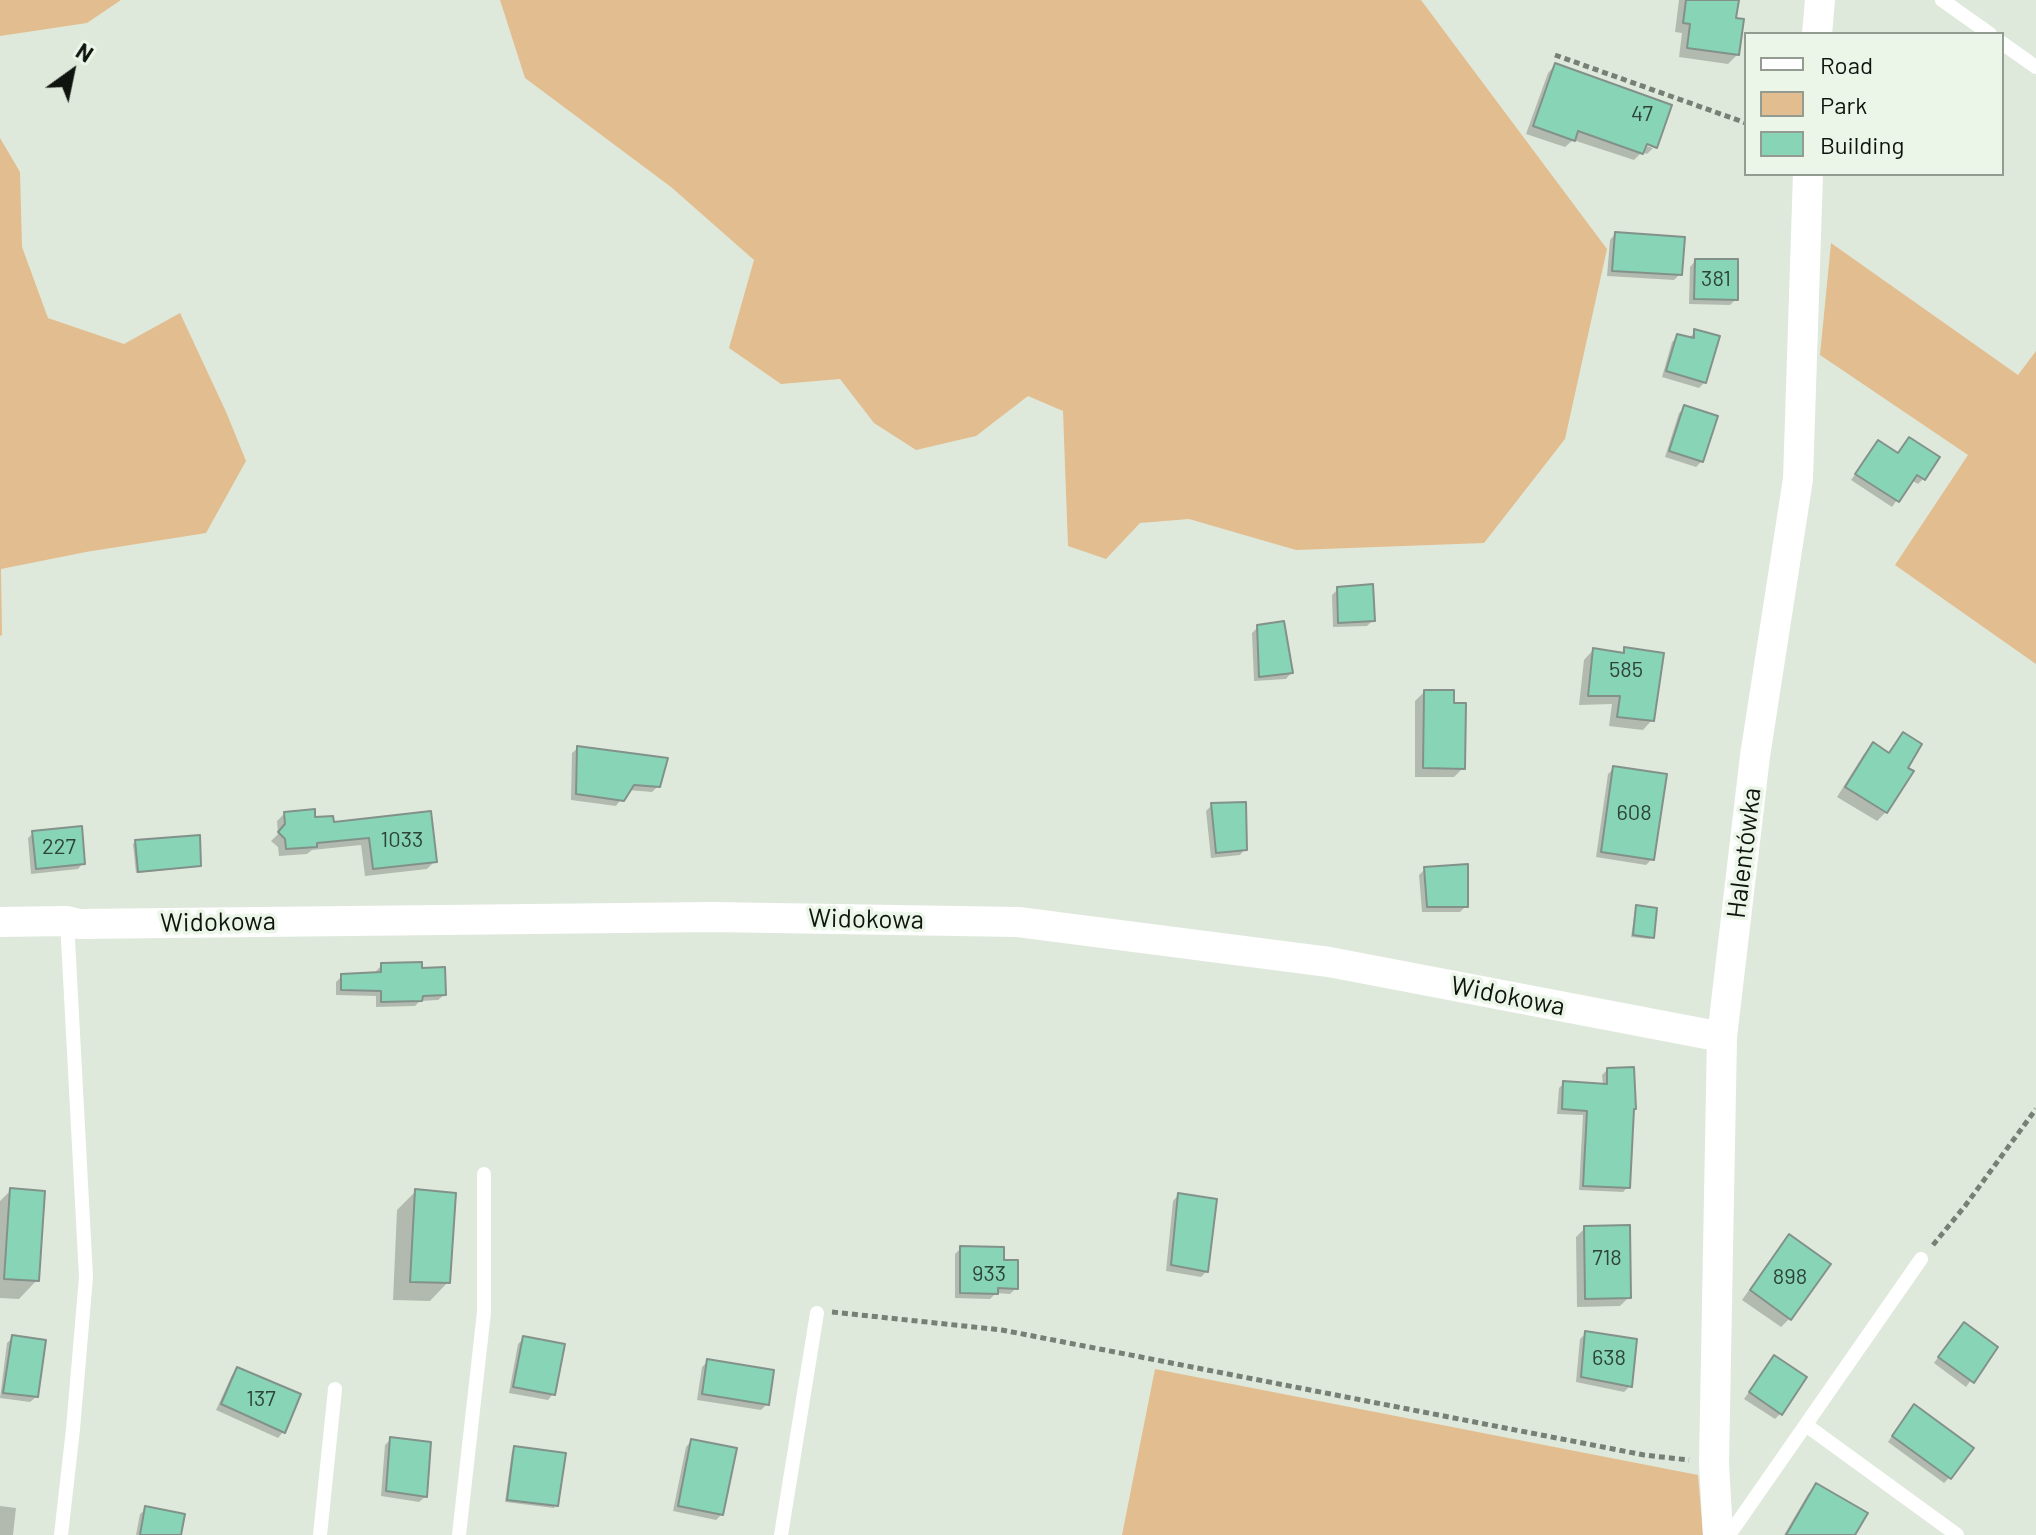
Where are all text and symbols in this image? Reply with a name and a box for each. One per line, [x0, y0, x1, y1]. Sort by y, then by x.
north arrow [32, 32, 112, 112]
legend [1744, 32, 2004, 176]
text: N [72, 37, 98, 67]
text: Road [1820, 50, 1873, 79]
text: Park [1820, 90, 1867, 119]
house number: 47 [1631, 101, 1653, 127]
text: Building [1820, 130, 1904, 159]
house number: 381 [1701, 266, 1731, 292]
house number: 585 [1609, 657, 1643, 683]
street label: Halentówka [1721, 786, 1767, 920]
house number: 608 [1616, 800, 1652, 826]
house number: 1033 [381, 827, 423, 853]
house number: 227 [42, 834, 76, 860]
street label: Widokowa [808, 902, 924, 936]
street label: Widokowa [160, 905, 276, 939]
street label: Widokowa [1448, 970, 1568, 1022]
house number: 718 [1592, 1245, 1622, 1271]
house number: 933 [972, 1261, 1006, 1287]
house number: 898 [1773, 1264, 1807, 1290]
house number: 638 [1592, 1345, 1626, 1371]
house number: 137 [246, 1386, 276, 1412]

